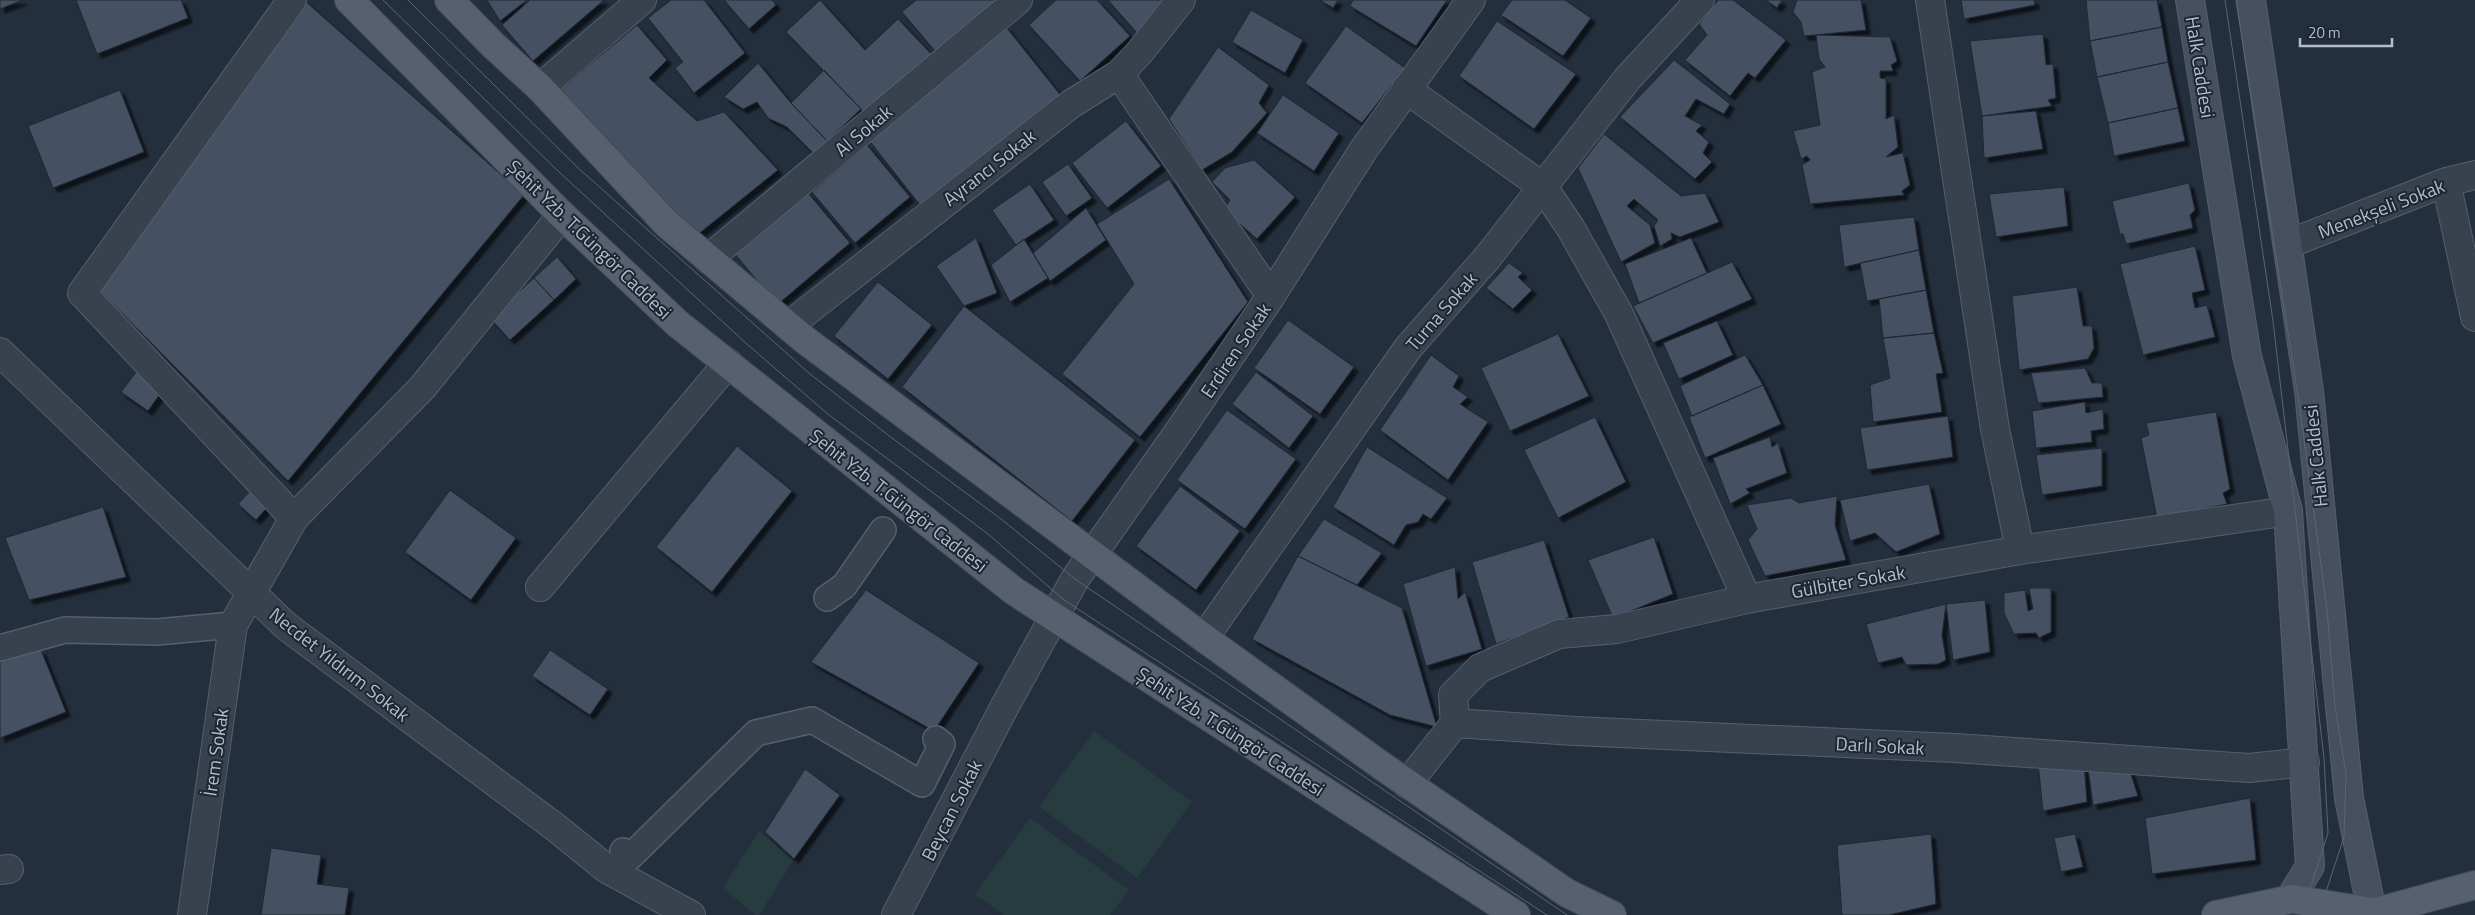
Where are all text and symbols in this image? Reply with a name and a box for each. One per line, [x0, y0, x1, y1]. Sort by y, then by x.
street label: Halk Caddesi [2179, 14, 2223, 120]
scale bar [2300, 15, 2392, 47]
text: 20 m [2308, 21, 2341, 44]
street label: Al Sokak [828, 97, 898, 163]
street label: Ayrancı Sokak [936, 121, 1042, 213]
street label: Şehit Yzb. T.Güngör Caddesi [501, 152, 679, 326]
street label: Menekşeli Sokak [2313, 171, 2449, 245]
street label: Turna Sokak [1398, 265, 1484, 357]
street label: Erdiren Sokak [1192, 297, 1278, 403]
street label: Halk Caddesi [2295, 403, 2335, 509]
street label: Şehit Yzb. T.Güngör Caddesi [804, 421, 994, 579]
street label: Gülbiter Sokak [1789, 557, 1907, 605]
street label: Necdet Yıldırım Sokak [263, 600, 417, 728]
street label: Şehit Yzb. T.Güngör Caddesi [1131, 659, 1331, 803]
street label: İrem Sokak [194, 706, 236, 798]
street label: Darlı Sokak [1835, 728, 1925, 762]
street label: Beycan Sokak [913, 754, 989, 866]

